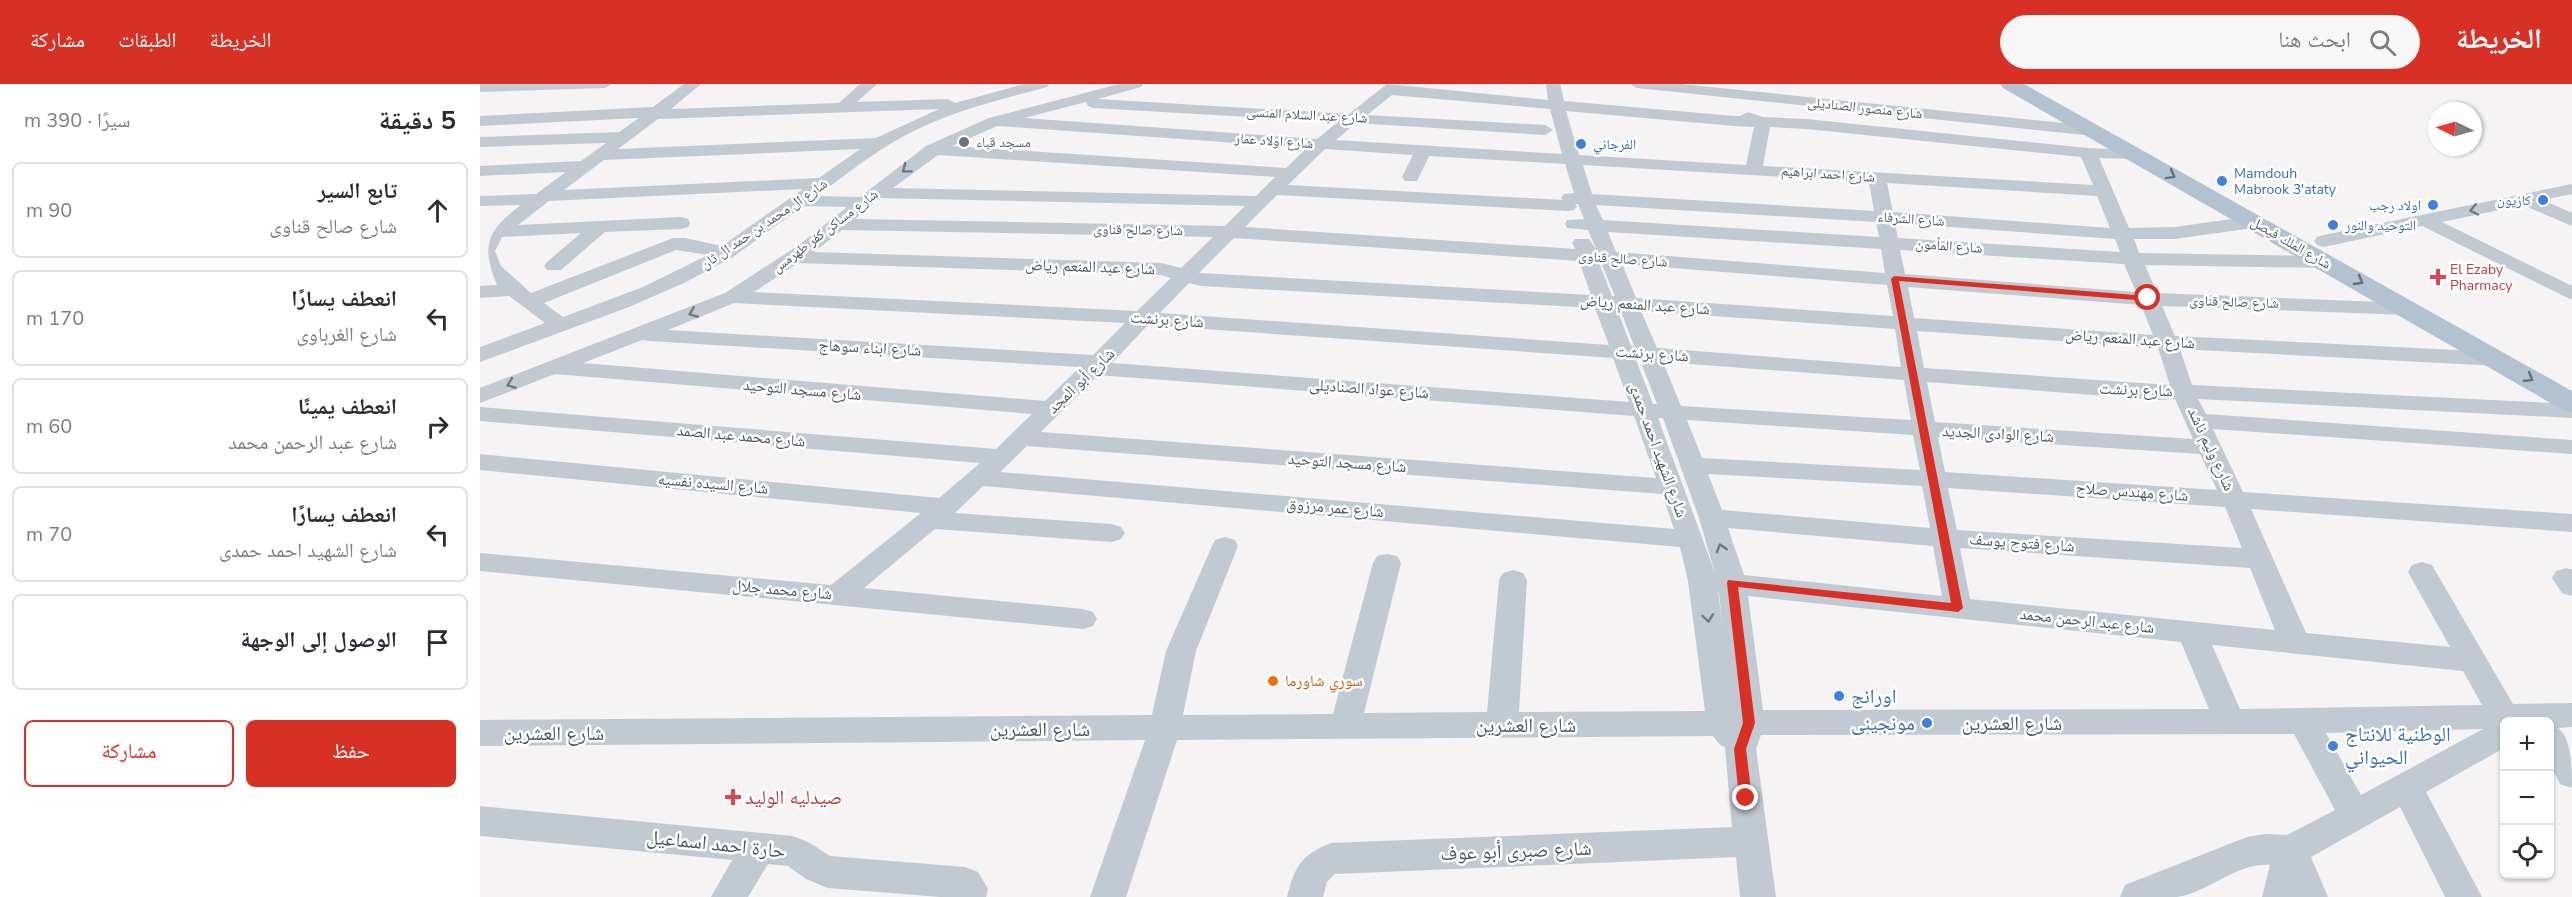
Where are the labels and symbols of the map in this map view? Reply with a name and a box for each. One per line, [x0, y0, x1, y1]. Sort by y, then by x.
street label: شارع منصور الصناديلى [1807, 93, 1923, 123]
street label: شارع عبد السلام المنسى [1246, 102, 1368, 128]
north arrow [2428, 102, 2482, 156]
street label: شارع اولاد عمار [1233, 129, 1314, 153]
place label: مسجد قباء [976, 133, 1031, 152]
marker: مسجد قباء [957, 135, 971, 149]
place label: الفرجاني [1593, 135, 1636, 155]
marker: الفرجاني [1574, 137, 1588, 151]
street label: شارع احمد ابراهيم [1780, 161, 1876, 187]
one-way arrow [901, 162, 912, 173]
place label: Mamdouh Mabrook 3'ataty [2234, 164, 2337, 199]
one-way arrow [2165, 168, 2175, 179]
street label: شارع ال محمد بن حمد ال ثان [697, 174, 831, 274]
marker: Mamdouh Mabrook 3'ataty [2215, 174, 2229, 188]
street label: شارع مساكن كفر طهرمس [768, 185, 882, 277]
place label: كازيون [2497, 191, 2531, 210]
marker: كازيون [2536, 193, 2550, 207]
place label: اولاد رجب [2369, 196, 2421, 215]
marker: اولاد رجب [2426, 198, 2440, 212]
one-way arrow [2469, 202, 2479, 215]
street label: شارع الشرفاء [1877, 207, 1945, 231]
street label: شارع الملك فيصل [2247, 212, 2335, 274]
place label: التوحيد والنور [2344, 216, 2416, 235]
marker: التوحيد والنور [2326, 218, 2340, 232]
street label: شارع صالح قناوى [1093, 220, 1183, 240]
street label: شارع المأمون [1915, 234, 1983, 258]
street label: شارع صالح قناوى [1578, 246, 1668, 272]
street label: شارع عبد المنعم رياض [1025, 254, 1155, 280]
place label: El Ezaby Pharmacy [2450, 260, 2513, 295]
marker: El Ezaby Pharmacy [2431, 270, 2445, 284]
one-way arrow [2353, 274, 2363, 286]
route start [2134, 284, 2160, 310]
street label: شارع عبد المنعم رياض [1579, 289, 1711, 321]
street label: شارع صالح قناوى [2189, 291, 2279, 313]
one-way arrow [688, 306, 699, 318]
street label: شارع برنشت [1130, 306, 1204, 334]
street label: شارع عبد المنعم رياض [2064, 323, 2196, 355]
street label: شارع ابناء سوهاج [818, 334, 922, 362]
street label: شارع برنشت [1615, 340, 1689, 368]
street label: شارع أبو المجد [1042, 343, 1120, 419]
one-way arrow [2522, 370, 2533, 382]
street label: شارع مسجد التوحيد [742, 374, 862, 406]
street label: شارع عواد الصناديلى [1308, 374, 1430, 404]
one-way arrow [507, 377, 518, 389]
street label: شارع برنشت [2099, 378, 2173, 402]
street label: شارع الشهيد احمد حمدى [1623, 379, 1693, 521]
street label: شارع وليم ناشد [2182, 403, 2240, 495]
street label: شارع محمد عبد الصمد [676, 419, 806, 453]
street label: شارع الوادى الجديد [1941, 420, 2055, 448]
street label: شارع مسجد التوحيد [1287, 448, 1407, 478]
street label: شارع السيده نفسيه [657, 468, 769, 500]
street label: شارع مهندس صلاح [2075, 477, 2189, 507]
street label: شارع عمر مرزوق [1285, 493, 1385, 523]
street label: شارع فتوح يوسف [1969, 528, 2075, 558]
one-way arrow [1716, 543, 1728, 554]
street label: شارع محمد جلال [731, 575, 833, 605]
street label: شارع عبد الرحمن محمد [2019, 603, 2155, 639]
one-way arrow [1701, 614, 1713, 623]
place label: سوري شاورما [1285, 670, 1363, 693]
marker: سوري شاورما [1266, 674, 1280, 688]
place label: اورانج [1851, 683, 1896, 710]
marker: اورانج [1832, 689, 1846, 703]
place label: مونجينى [1851, 710, 1915, 737]
street label: شارع العشرين [1962, 710, 2062, 737]
street label: شارع العشرين [1476, 712, 1576, 739]
street label: شارع العشرين [990, 716, 1090, 743]
marker: مونجينى [1920, 716, 1934, 730]
street label: شارع العشرين [504, 720, 604, 747]
place label: الوطنية للانتاج الحيواني [2345, 721, 2451, 773]
marker: الوطنية للانتاج الحيواني [2326, 739, 2340, 753]
place label: صيدليه الوليد [745, 784, 842, 811]
route end [1732, 784, 1758, 810]
marker: صيدليه الوليد [726, 790, 740, 804]
street label: حارة احمد اسماعيل [645, 823, 787, 865]
street label: شارع صبرى أبو عوف [1440, 835, 1592, 867]

